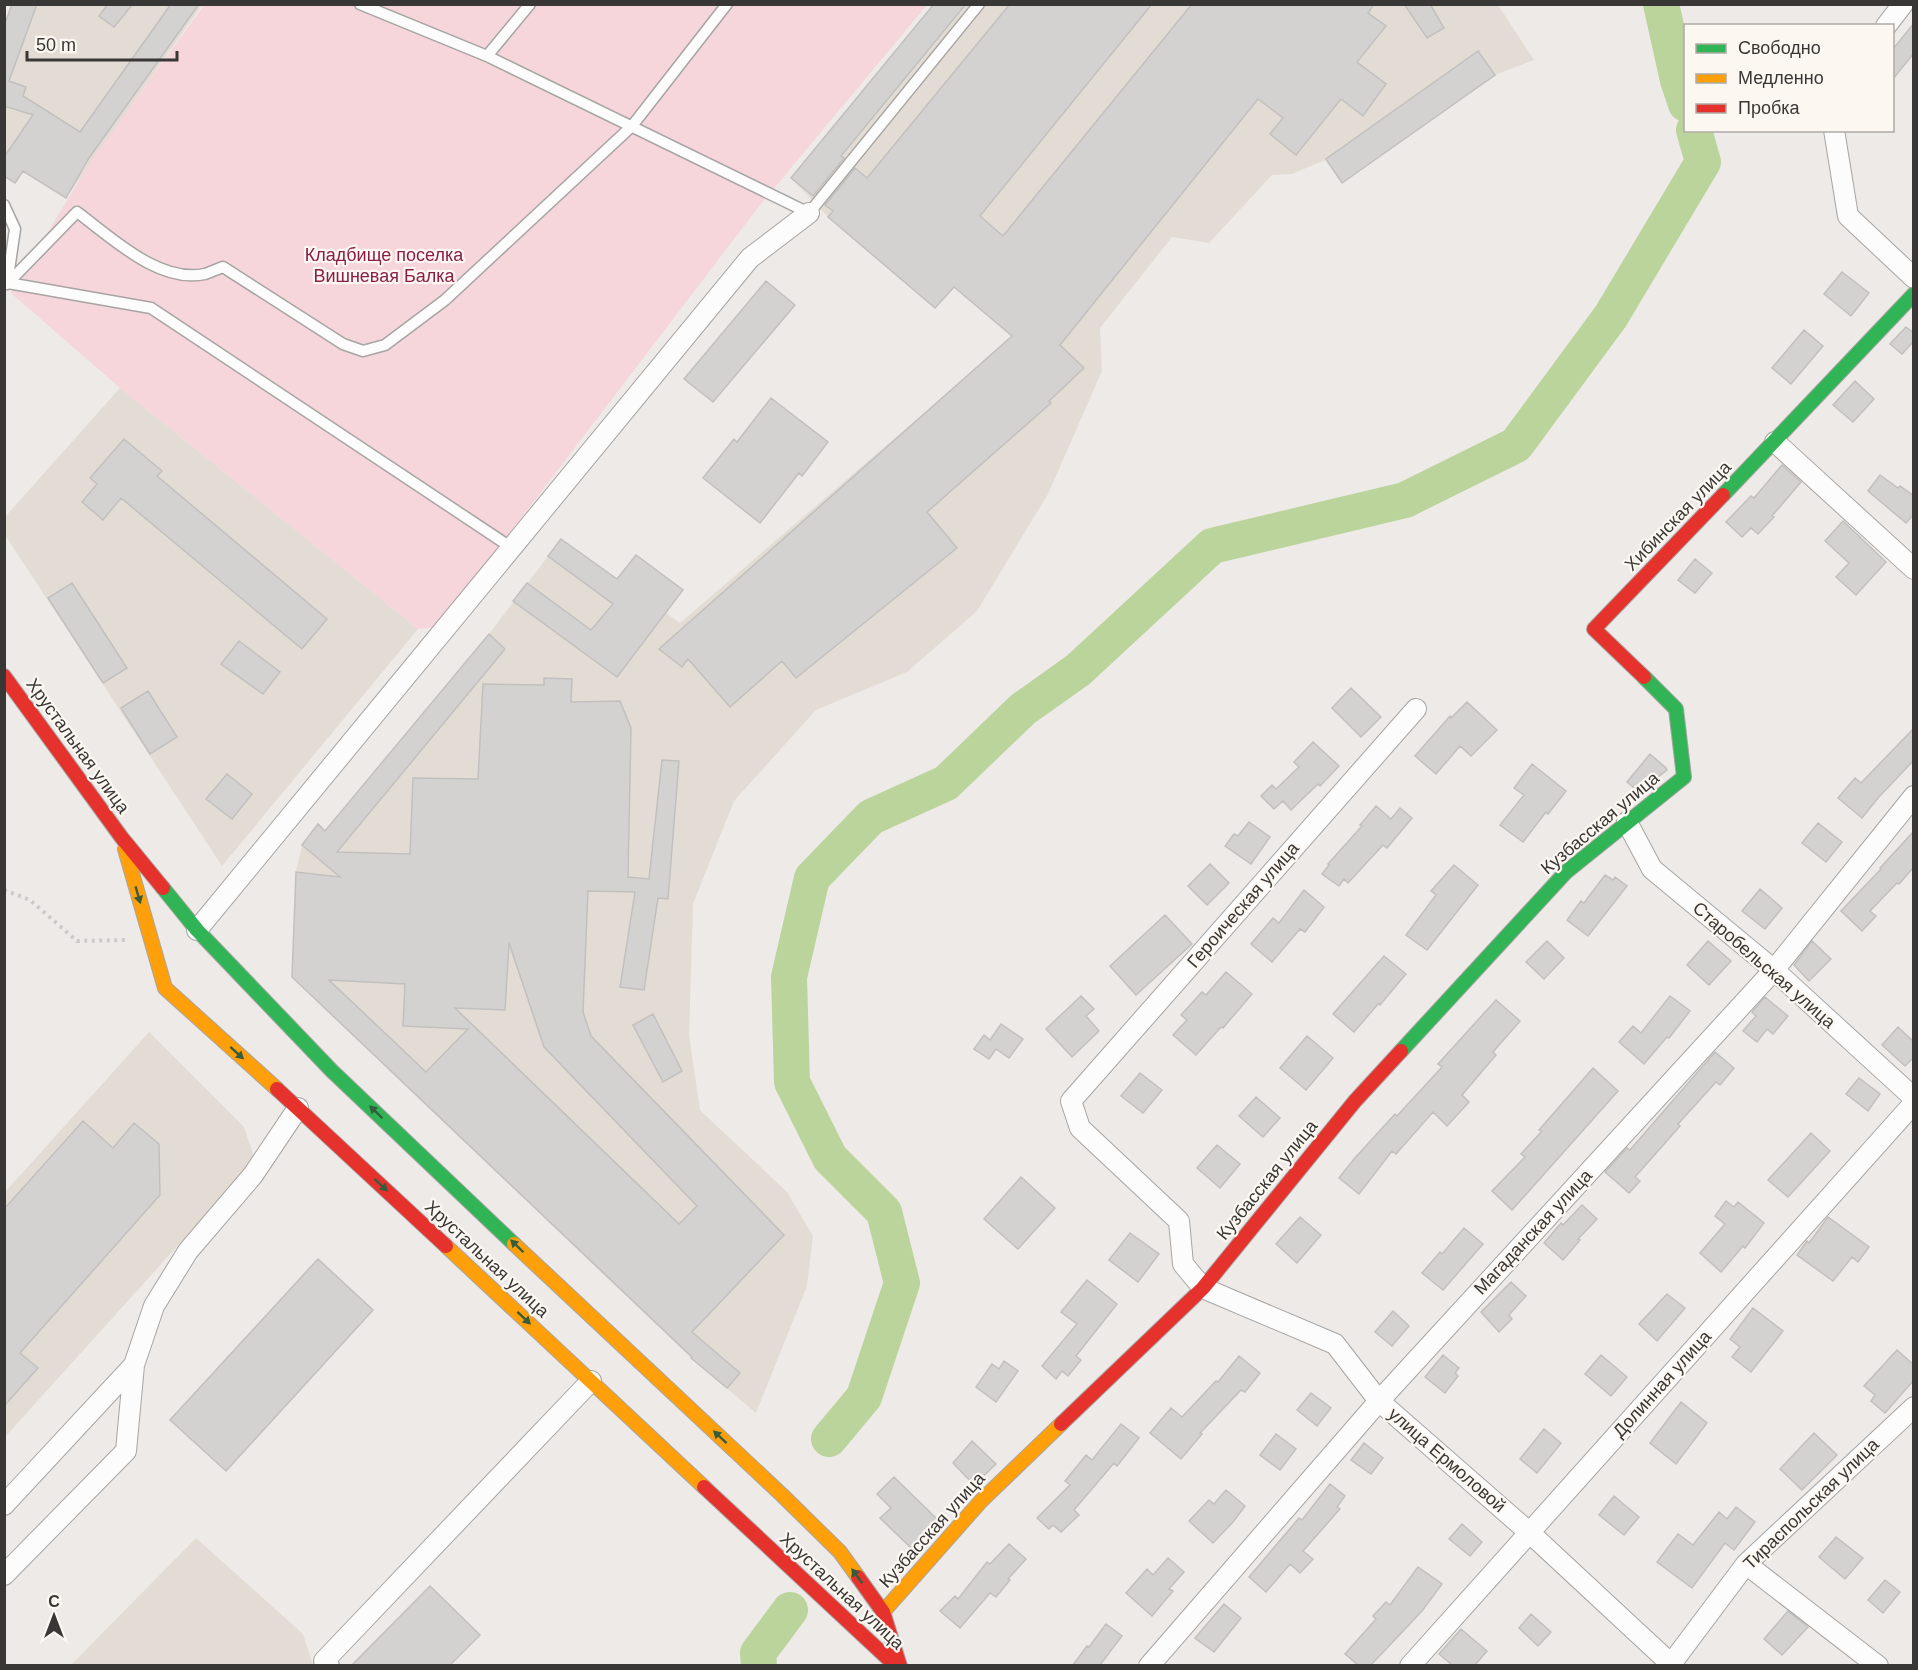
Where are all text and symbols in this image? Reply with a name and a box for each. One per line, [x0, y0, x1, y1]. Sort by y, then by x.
scale bar [27, 24, 177, 62]
legend [1684, 24, 1894, 132]
text: 50 m [36, 35, 76, 55]
text: Свободно [1738, 38, 1821, 58]
text: Медленно [1738, 68, 1824, 88]
text: Пробка [1738, 98, 1801, 118]
park label: Кладбище поселка Вишневая Балка [305, 245, 464, 286]
street label: Хибинская улица [1621, 457, 1736, 575]
street label: Хрустальная улица [22, 675, 134, 818]
street label: Кузбасская улица [1537, 767, 1664, 878]
street label: Героическая улица [1183, 837, 1304, 972]
one-way arrow [134, 886, 143, 904]
street label: Старобельская улица [1689, 898, 1840, 1033]
one-way arrow [230, 1046, 245, 1060]
one-way arrow [368, 1105, 383, 1119]
street label: Кузбасская улица [1213, 1115, 1322, 1244]
street label: Магаданская улица [1470, 1165, 1597, 1299]
one-way arrow [374, 1178, 388, 1192]
street label: Хрустальная улица [421, 1197, 554, 1322]
one-way arrow [510, 1240, 524, 1254]
one-way arrow [516, 1311, 530, 1325]
street label: Долинная улица [1609, 1326, 1716, 1441]
street label: улица Ермоловой [1384, 1404, 1510, 1516]
one-way arrow [713, 1430, 728, 1444]
street label: Тираспольская улица [1739, 1434, 1883, 1574]
street label: Кузбасская улица [875, 1468, 990, 1592]
street label: Хрустальная улица [776, 1529, 909, 1654]
one-way arrow [851, 1568, 863, 1584]
north arrow [24, 1586, 84, 1646]
text: С [48, 1593, 60, 1610]

